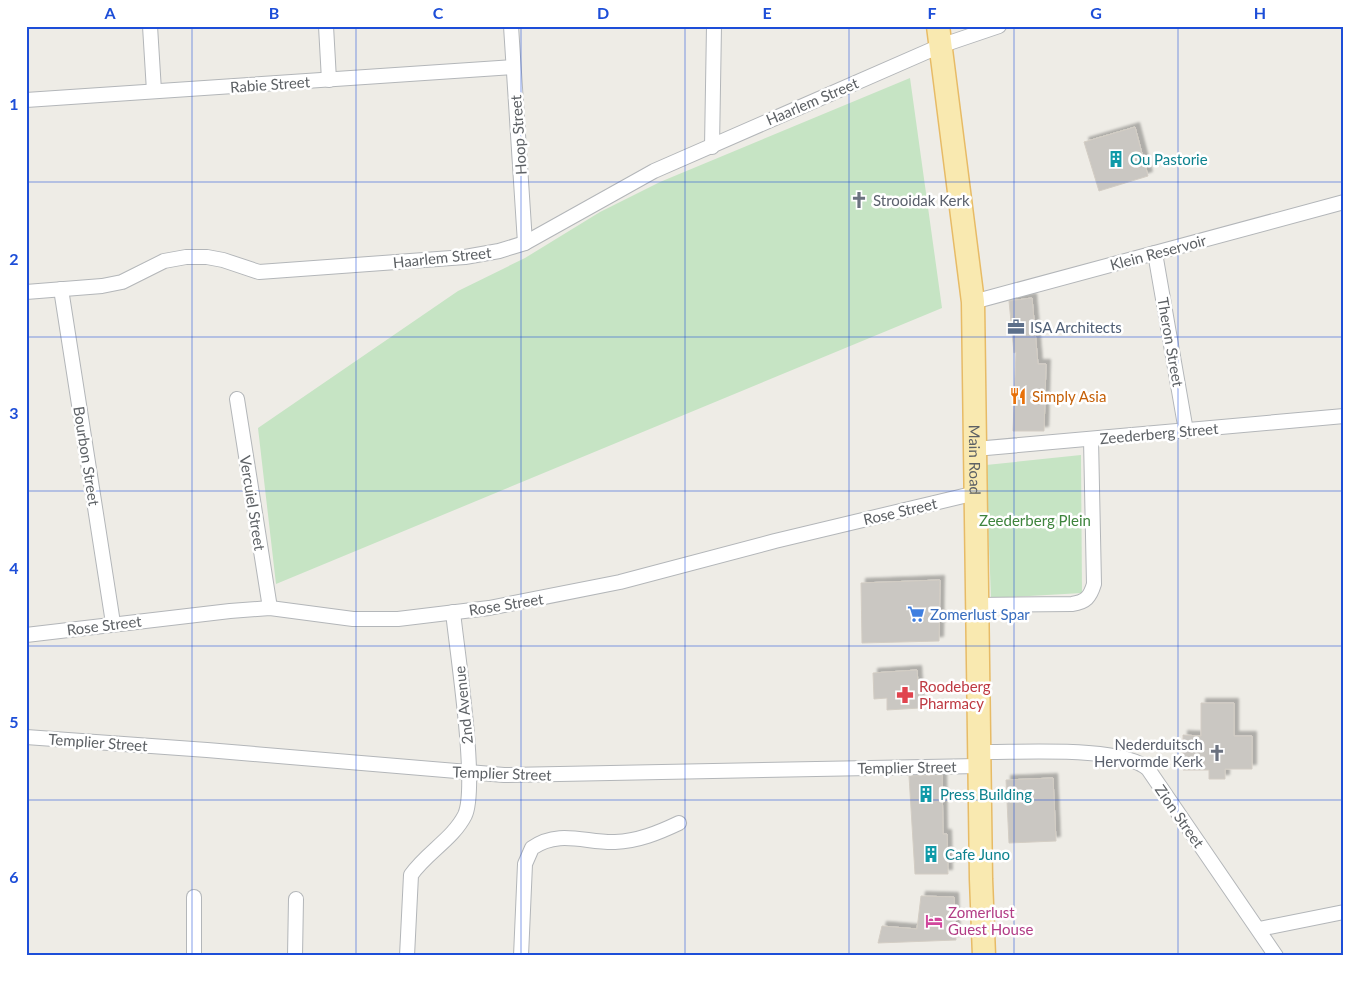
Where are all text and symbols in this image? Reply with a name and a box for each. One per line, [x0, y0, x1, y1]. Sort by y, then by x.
text: A [103, 3, 116, 22]
text: B [269, 3, 279, 22]
text: C [433, 3, 444, 22]
text: D [597, 3, 609, 22]
text: E [762, 3, 772, 22]
text: F [927, 3, 937, 22]
text: G [1090, 3, 1102, 22]
text: H [1254, 3, 1266, 22]
street label: Rabie Street [229, 72, 311, 96]
street label: Haarlem Street [763, 73, 862, 129]
text: 1 [9, 94, 19, 113]
street label: Hoop Street [506, 94, 530, 176]
building icon: Ou Pastorie [1106, 149, 1126, 169]
place label: Ou Pastorie [1130, 150, 1208, 168]
church icon: Strooidak Kerk [849, 190, 869, 210]
place label: Strooidak Kerk [873, 191, 970, 209]
street label: Klein Reservoir [1108, 230, 1209, 274]
street label: Haarlem Street [392, 243, 493, 271]
text: 2 [9, 249, 19, 268]
street label: Theron Street [1154, 296, 1188, 389]
office icon: ISA Architects [1006, 317, 1026, 337]
place label: ISA Architects [1030, 318, 1122, 336]
restaurant icon: Simply Asia [1008, 386, 1028, 406]
place label: Simply Asia [1032, 387, 1106, 405]
text: 3 [9, 403, 19, 422]
street label: Bourbon Street [70, 405, 104, 508]
street label: Zeederberg Street [1099, 419, 1220, 447]
street label: Main Road [966, 424, 985, 495]
street label: Vercuiel Street [237, 454, 269, 552]
street label: Rose Street [861, 494, 939, 528]
park label: Zeederberg Plein [979, 511, 1091, 529]
text: 4 [9, 558, 19, 577]
street label: Rose Street [467, 589, 545, 619]
supermarket icon: Zomerlust Spar [906, 604, 926, 624]
place label: Zomerlust Spar [930, 605, 1030, 623]
street label: Rose Street [66, 611, 143, 639]
street label: 2nd Avenue [450, 665, 476, 745]
place label: Roodeberg Pharmacy [919, 677, 991, 712]
pharmacy icon: Roodeberg Pharmacy [895, 685, 915, 705]
text: 5 [9, 712, 19, 731]
street label: Templier Street [48, 730, 149, 754]
place label: Nederduitsch Hervormde Kerk [1094, 735, 1203, 770]
church icon: Nederduitsch Hervormde Kerk [1207, 743, 1227, 763]
street label: Templier Street [857, 757, 957, 777]
street label: Templier Street [452, 762, 553, 784]
street label: Zion Street [1152, 781, 1209, 851]
building icon: Press Building [916, 784, 936, 804]
place label: Press Building [940, 785, 1032, 803]
building icon: Cafe Juno [921, 844, 941, 864]
place label: Cafe Juno [945, 845, 1010, 863]
text: 6 [9, 867, 19, 886]
place label: Zomerlust Guest House [948, 903, 1033, 938]
hotel icon: Zomerlust Guest House [924, 911, 944, 931]

